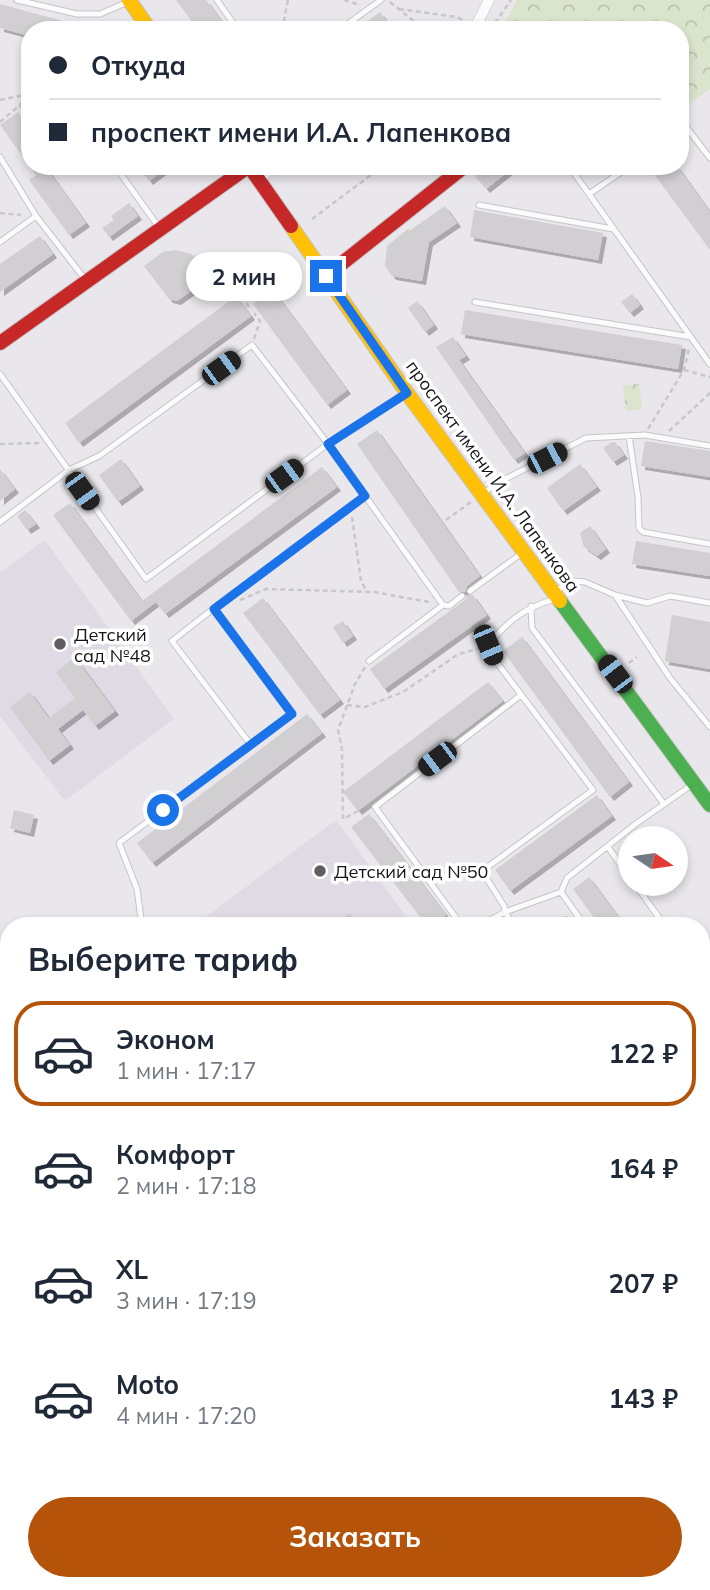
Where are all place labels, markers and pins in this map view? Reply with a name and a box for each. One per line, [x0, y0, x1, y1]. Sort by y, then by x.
place label: Детский сад №48 [74, 623, 151, 667]
marker: Детский сад №48 [52, 636, 68, 652]
place label: Детский сад №50 [334, 860, 488, 883]
marker: Детский сад №50 [312, 863, 328, 879]

